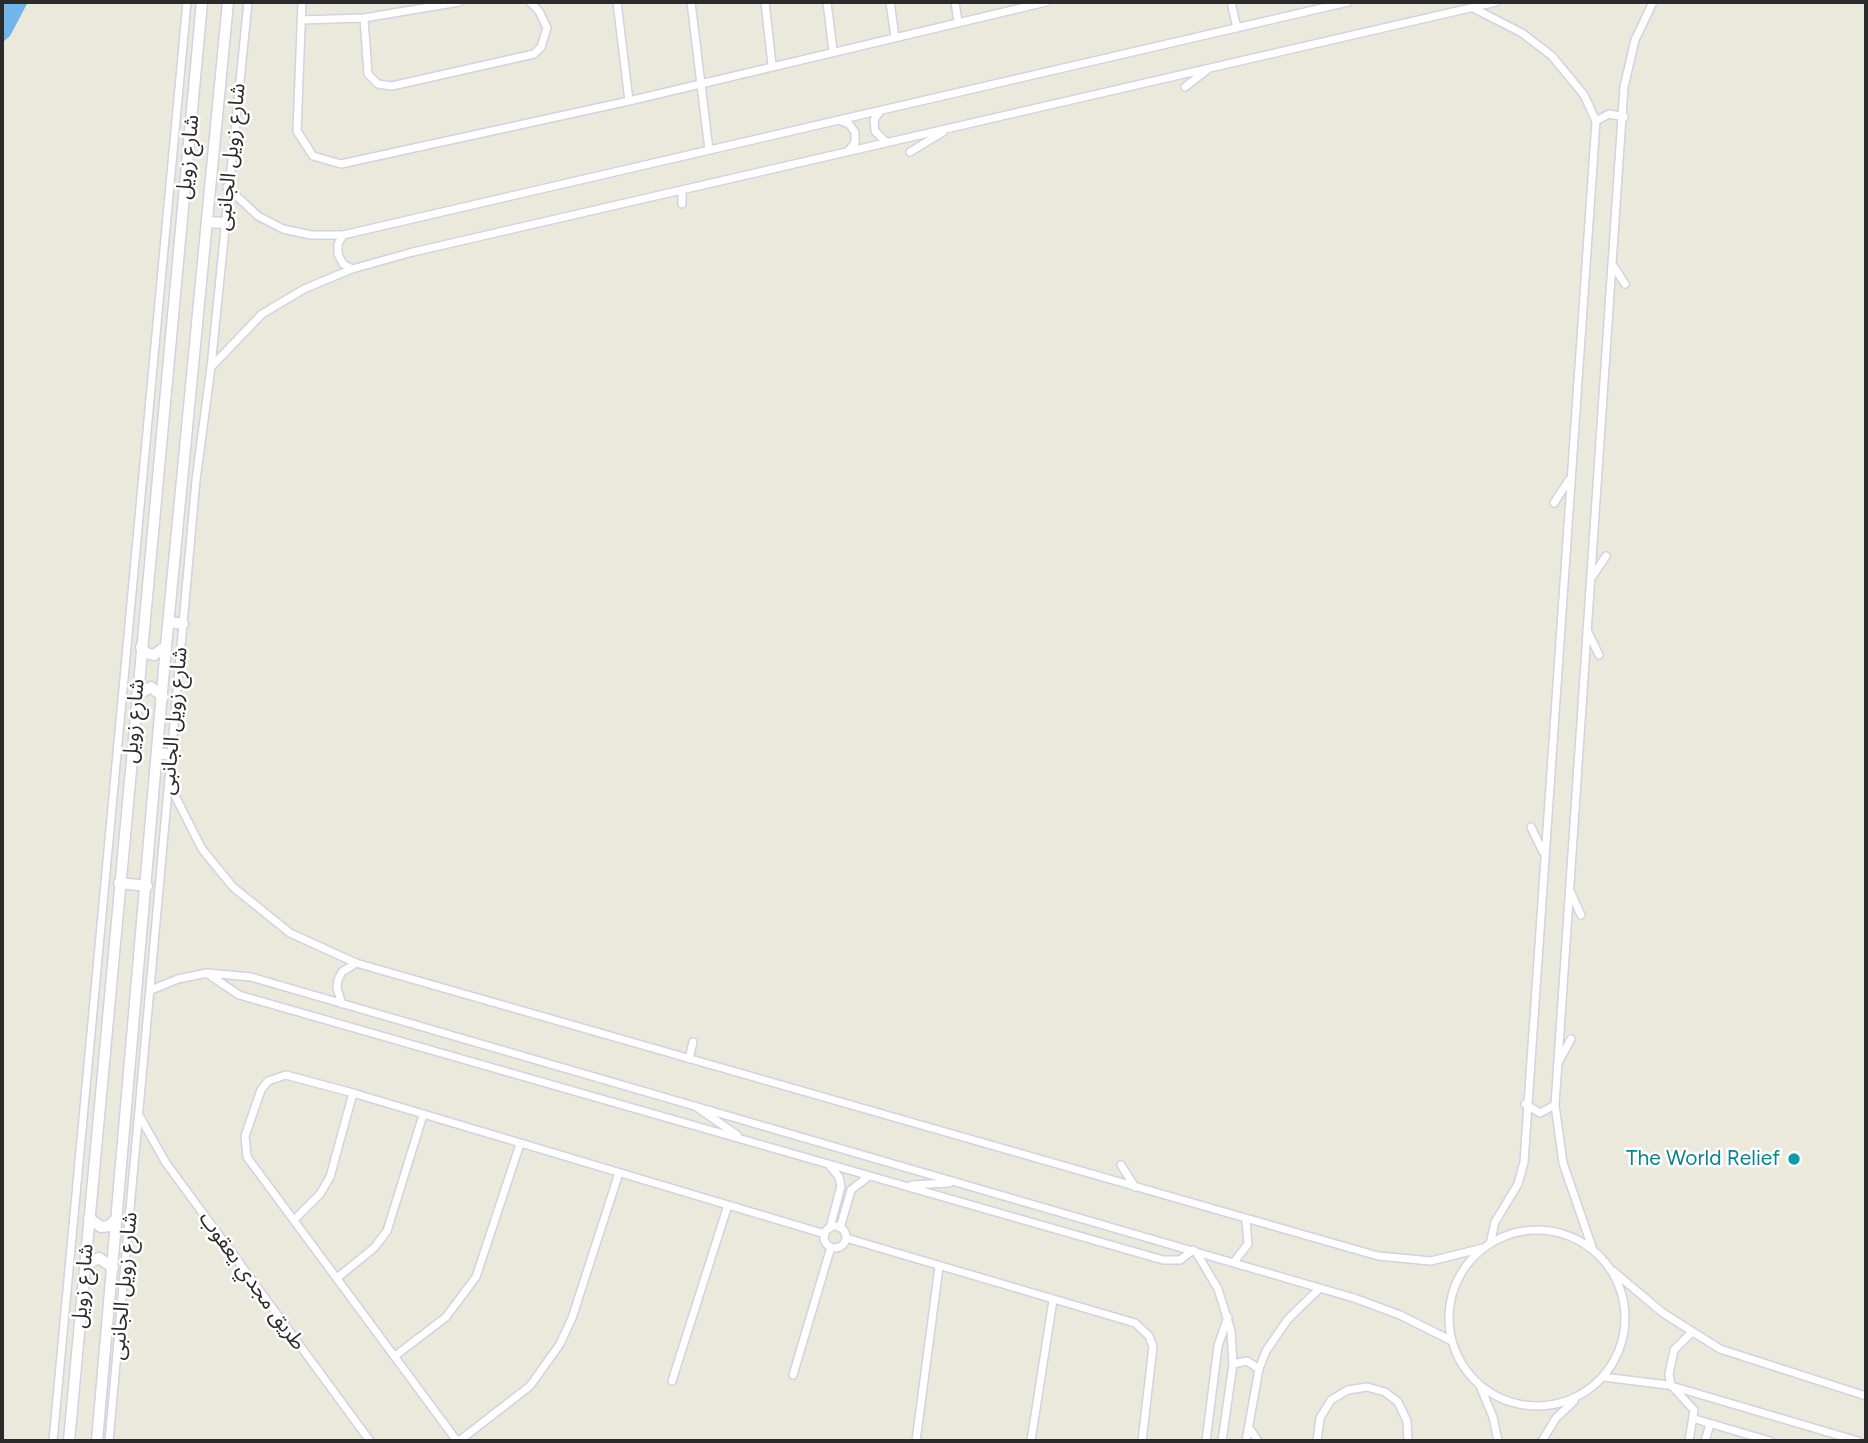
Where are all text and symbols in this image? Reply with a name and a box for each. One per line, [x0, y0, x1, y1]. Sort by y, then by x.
street label: شارع زويل الجانبى [211, 82, 251, 232]
street label: شارع زويل [171, 114, 205, 200]
street label: شارع زويل الجانبى [155, 646, 193, 796]
street label: شارع زويل [118, 678, 150, 764]
place label: The World Relief [1626, 1146, 1780, 1172]
marker: The World Relief [1786, 1151, 1802, 1167]
street label: طريق مجدي يعقوب [193, 1207, 311, 1355]
street label: شارع زويل الجانبى [105, 1211, 143, 1361]
street label: شارع زويل [67, 1243, 99, 1329]

